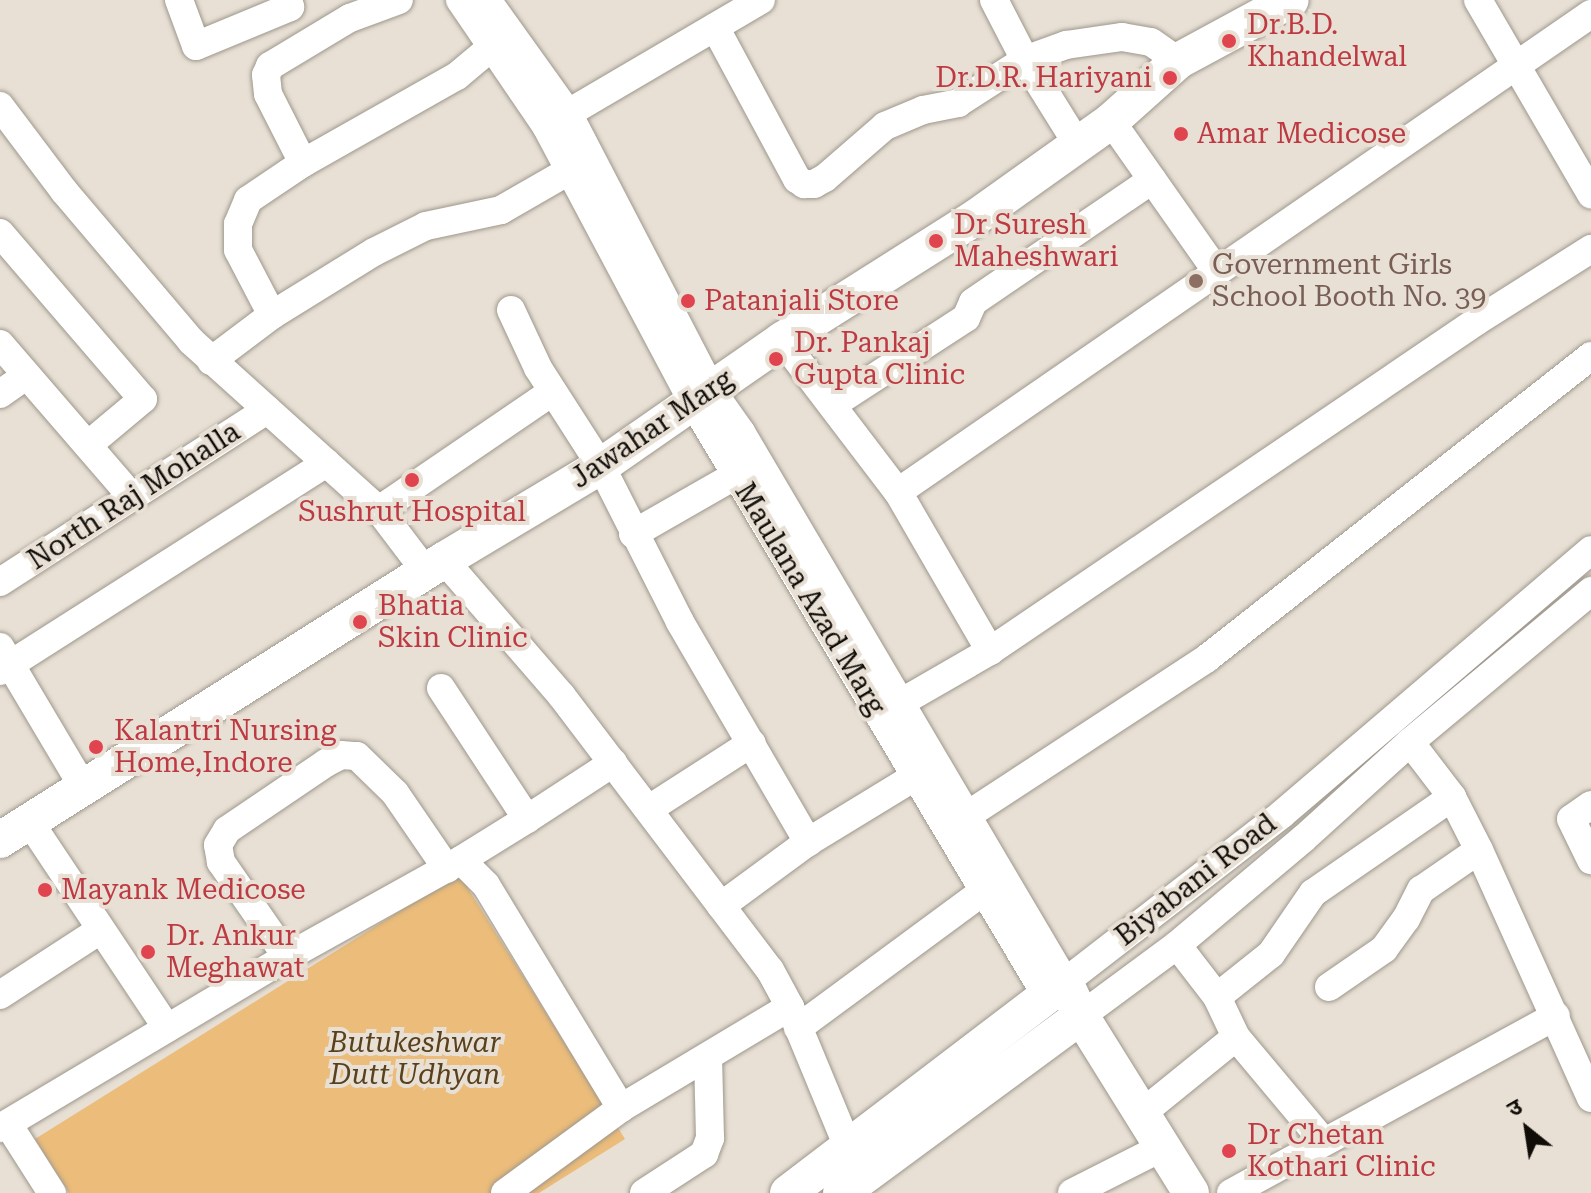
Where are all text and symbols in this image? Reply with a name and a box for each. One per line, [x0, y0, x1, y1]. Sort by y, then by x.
place label: Dr.B.D. Khandelwal [1247, 8, 1407, 74]
marker: Dr.B.D. Khandelwal [1218, 30, 1240, 52]
place label: Dr.D.R. Hariyani [935, 61, 1152, 95]
marker: Dr.D.R. Hariyani [1159, 67, 1181, 89]
place label: Amar Medicose [1197, 117, 1406, 151]
marker: Amar Medicose [1172, 125, 1190, 143]
place label: Dr Suresh Maheshwari [954, 208, 1118, 274]
marker: Dr Suresh Maheshwari [925, 230, 947, 252]
place label: Government Girls School Booth No. 39 [1212, 248, 1486, 314]
marker: Government Girls School Booth No. 39 [1187, 272, 1205, 290]
place label: Patanjali Store [704, 284, 899, 318]
marker: Patanjali Store [679, 292, 697, 310]
place label: Dr. Pankaj Gupta Clinic [794, 326, 965, 392]
marker: Dr. Pankaj Gupta Clinic [765, 348, 787, 370]
street label: Jawahar Marg [565, 362, 739, 496]
street label: North Raj Mohalla [22, 415, 246, 577]
marker: Sushrut Hospital [401, 469, 423, 491]
street label: Maulana Azad Marg [727, 477, 893, 721]
place label: Sushrut Hospital [298, 495, 526, 529]
place label: Bhatia Skin Clinic [378, 589, 528, 655]
marker: Bhatia Skin Clinic [349, 611, 371, 633]
place label: Kalantri Nursing Home,Indore [114, 714, 336, 780]
marker: Kalantri Nursing Home,Indore [85, 736, 107, 758]
street label: Biyabani Road [1109, 807, 1283, 953]
place label: Mayank Medicose [61, 873, 306, 907]
marker: Mayank Medicose [36, 881, 54, 899]
place label: Dr. Ankur Meghawat [166, 919, 304, 985]
marker: Dr. Ankur Meghawat [137, 941, 159, 963]
park label: Butukeshwar Dutt Udhyan [329, 1026, 501, 1092]
north arrow [1487, 1089, 1567, 1169]
text: उ [1503, 1094, 1527, 1122]
place label: Dr Chetan Kothari Clinic [1247, 1118, 1436, 1184]
marker: Dr Chetan Kothari Clinic [1218, 1140, 1240, 1162]

